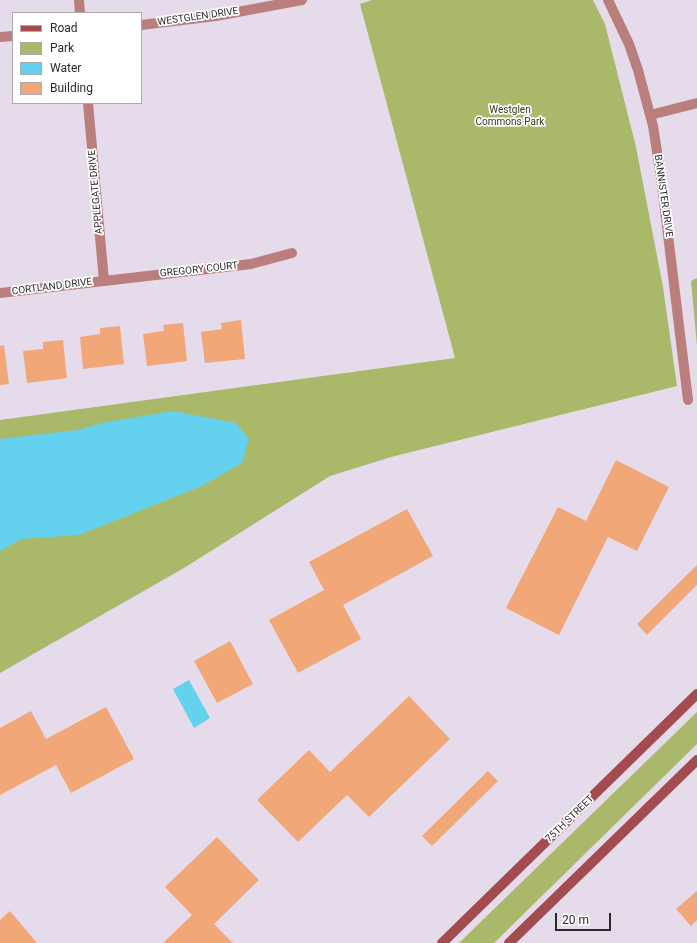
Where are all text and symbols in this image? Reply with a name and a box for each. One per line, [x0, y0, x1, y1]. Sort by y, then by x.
street label: WESTGLEN DRIVE [157, 5, 239, 29]
legend [12, 12, 142, 104]
text: Road [50, 21, 78, 35]
text: Park [50, 41, 74, 55]
text: Water [50, 61, 81, 75]
text: Building [50, 81, 93, 95]
park label: Westglen Commons Park [476, 104, 544, 128]
street label: APPLEGATE DRIVE [86, 149, 106, 235]
street label: BANNISTER DRIVE [651, 154, 675, 238]
street label: GREGORY COURT [159, 260, 239, 280]
street label: CORTLAND DRIVE [11, 276, 93, 298]
street label: 75TH STREET [543, 793, 597, 845]
scale bar [557, 905, 613, 931]
text: 20 m [562, 913, 589, 927]

